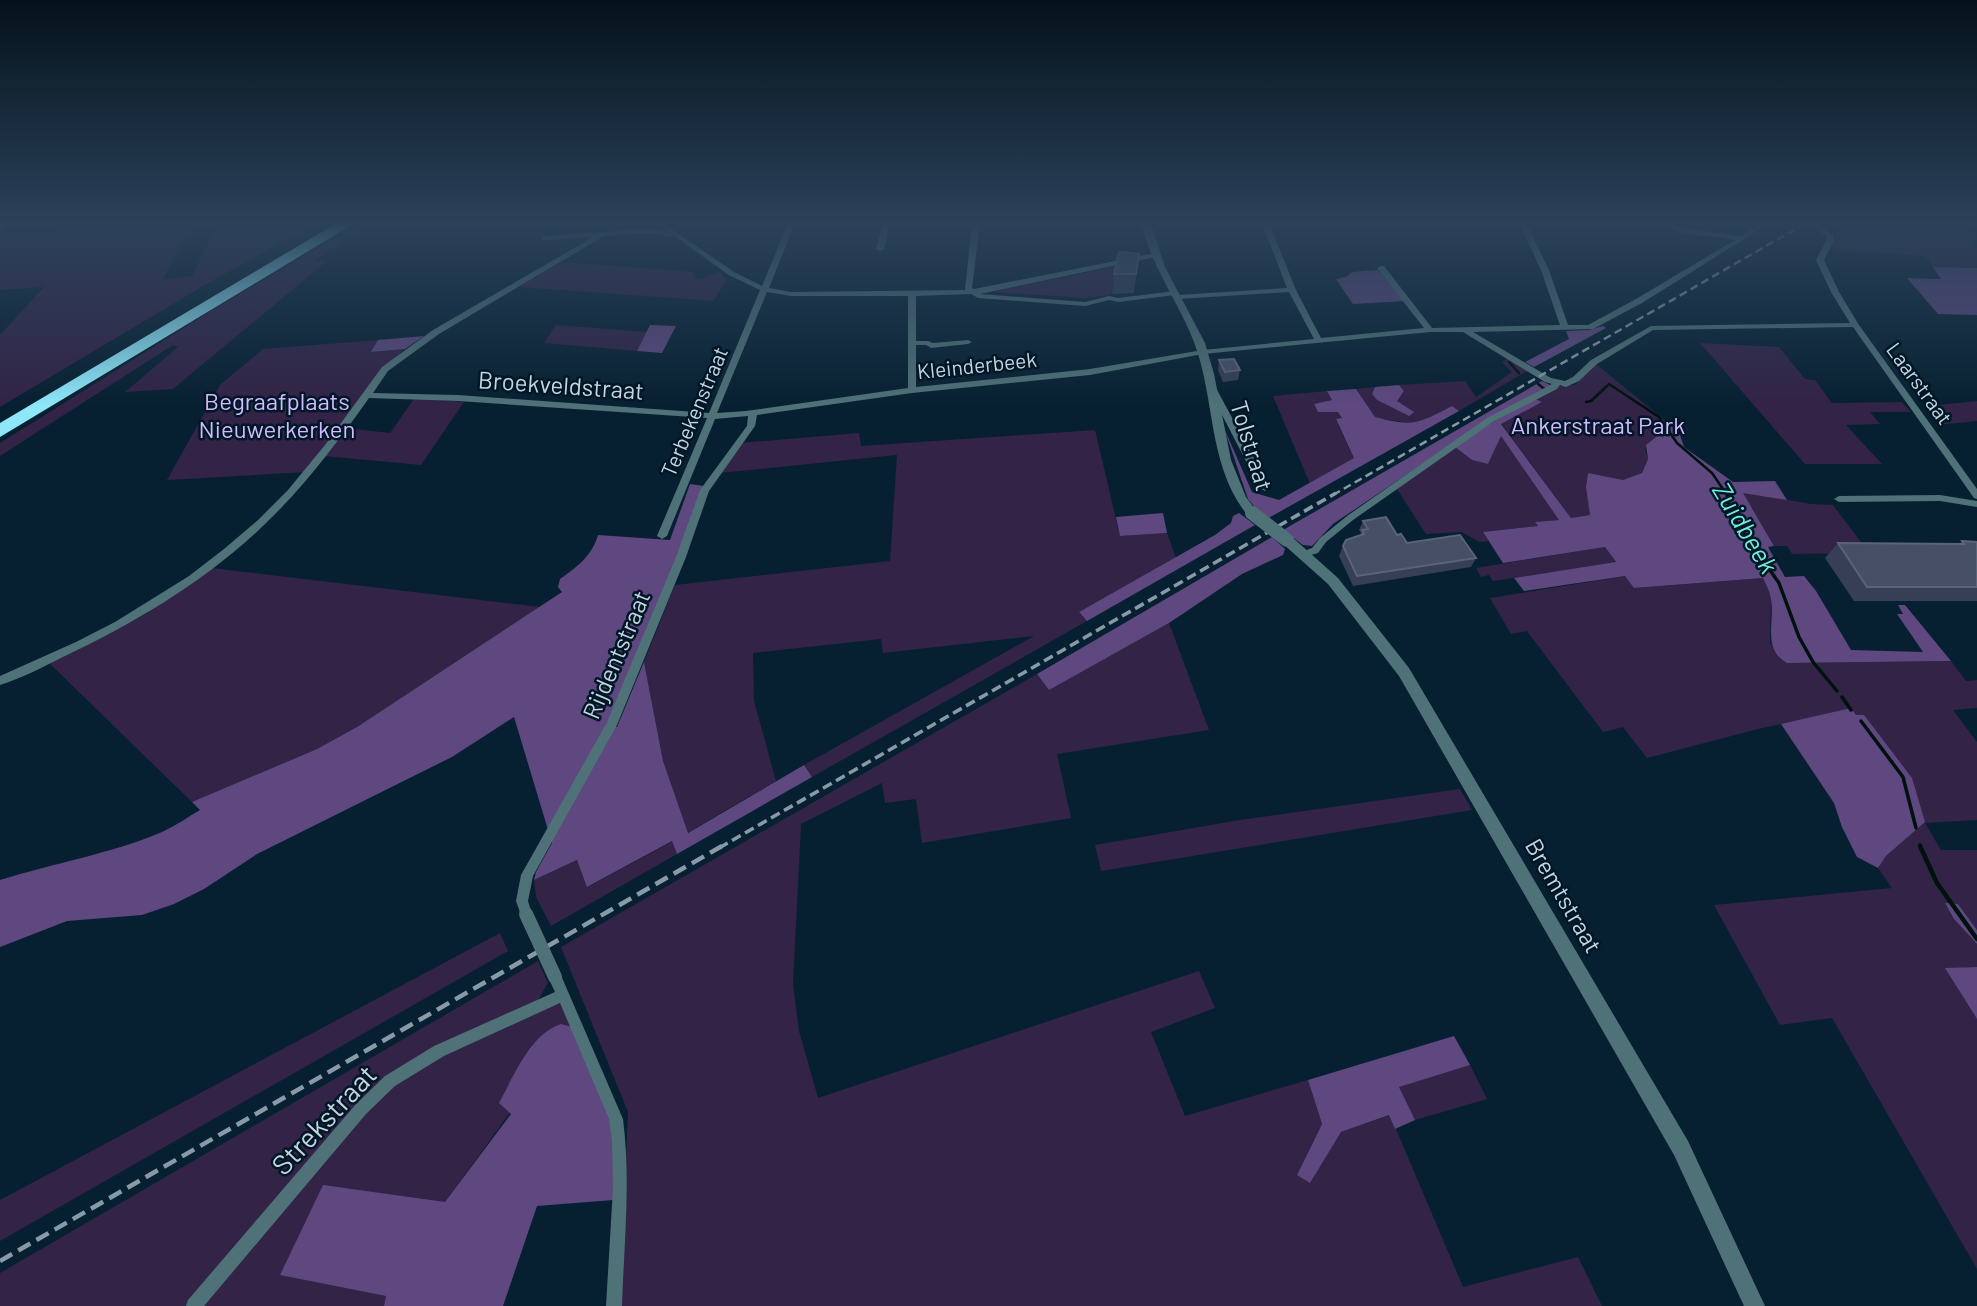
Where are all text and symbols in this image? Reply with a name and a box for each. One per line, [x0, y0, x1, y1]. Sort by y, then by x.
street label: Laarstraat [1882, 337, 1958, 429]
street label: Terbekenstraat [655, 343, 732, 480]
street label: Kleinderbeek [916, 346, 1038, 383]
street label: Broekveldstraat [477, 364, 645, 405]
park label: Begraafplaats Nieuwerkerken [199, 386, 355, 443]
street label: Tolstraat [1225, 397, 1280, 494]
park label: Ankerstraat Park [1511, 410, 1685, 439]
water label: Zuidbeek [1707, 476, 1786, 579]
street label: Rijdentstraat [576, 586, 656, 723]
street label: Bremtstraat [1520, 833, 1609, 958]
street label: Strekstraat [264, 1057, 383, 1181]

